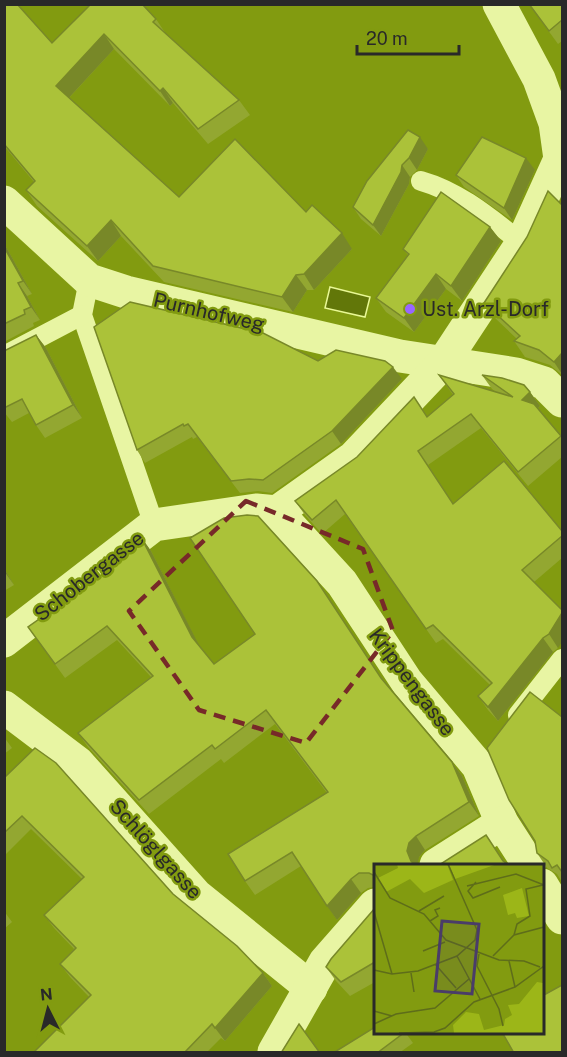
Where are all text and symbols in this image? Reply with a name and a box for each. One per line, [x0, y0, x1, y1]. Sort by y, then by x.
scale bar [357, 18, 459, 56]
text: 20 m [366, 28, 408, 49]
street label: Purnhofweg [151, 288, 267, 336]
place label: Ust. Arzl-Dorf [422, 297, 549, 321]
marker: Ust. Arzl-Dorf [403, 302, 417, 316]
street label: Schobergasse [29, 526, 149, 626]
street label: Krippengasse [364, 624, 460, 740]
street label: Schlöglgasse [105, 794, 207, 904]
inset map [374, 864, 543, 1033]
north arrow [18, 979, 78, 1039]
text: N [39, 984, 54, 1005]

